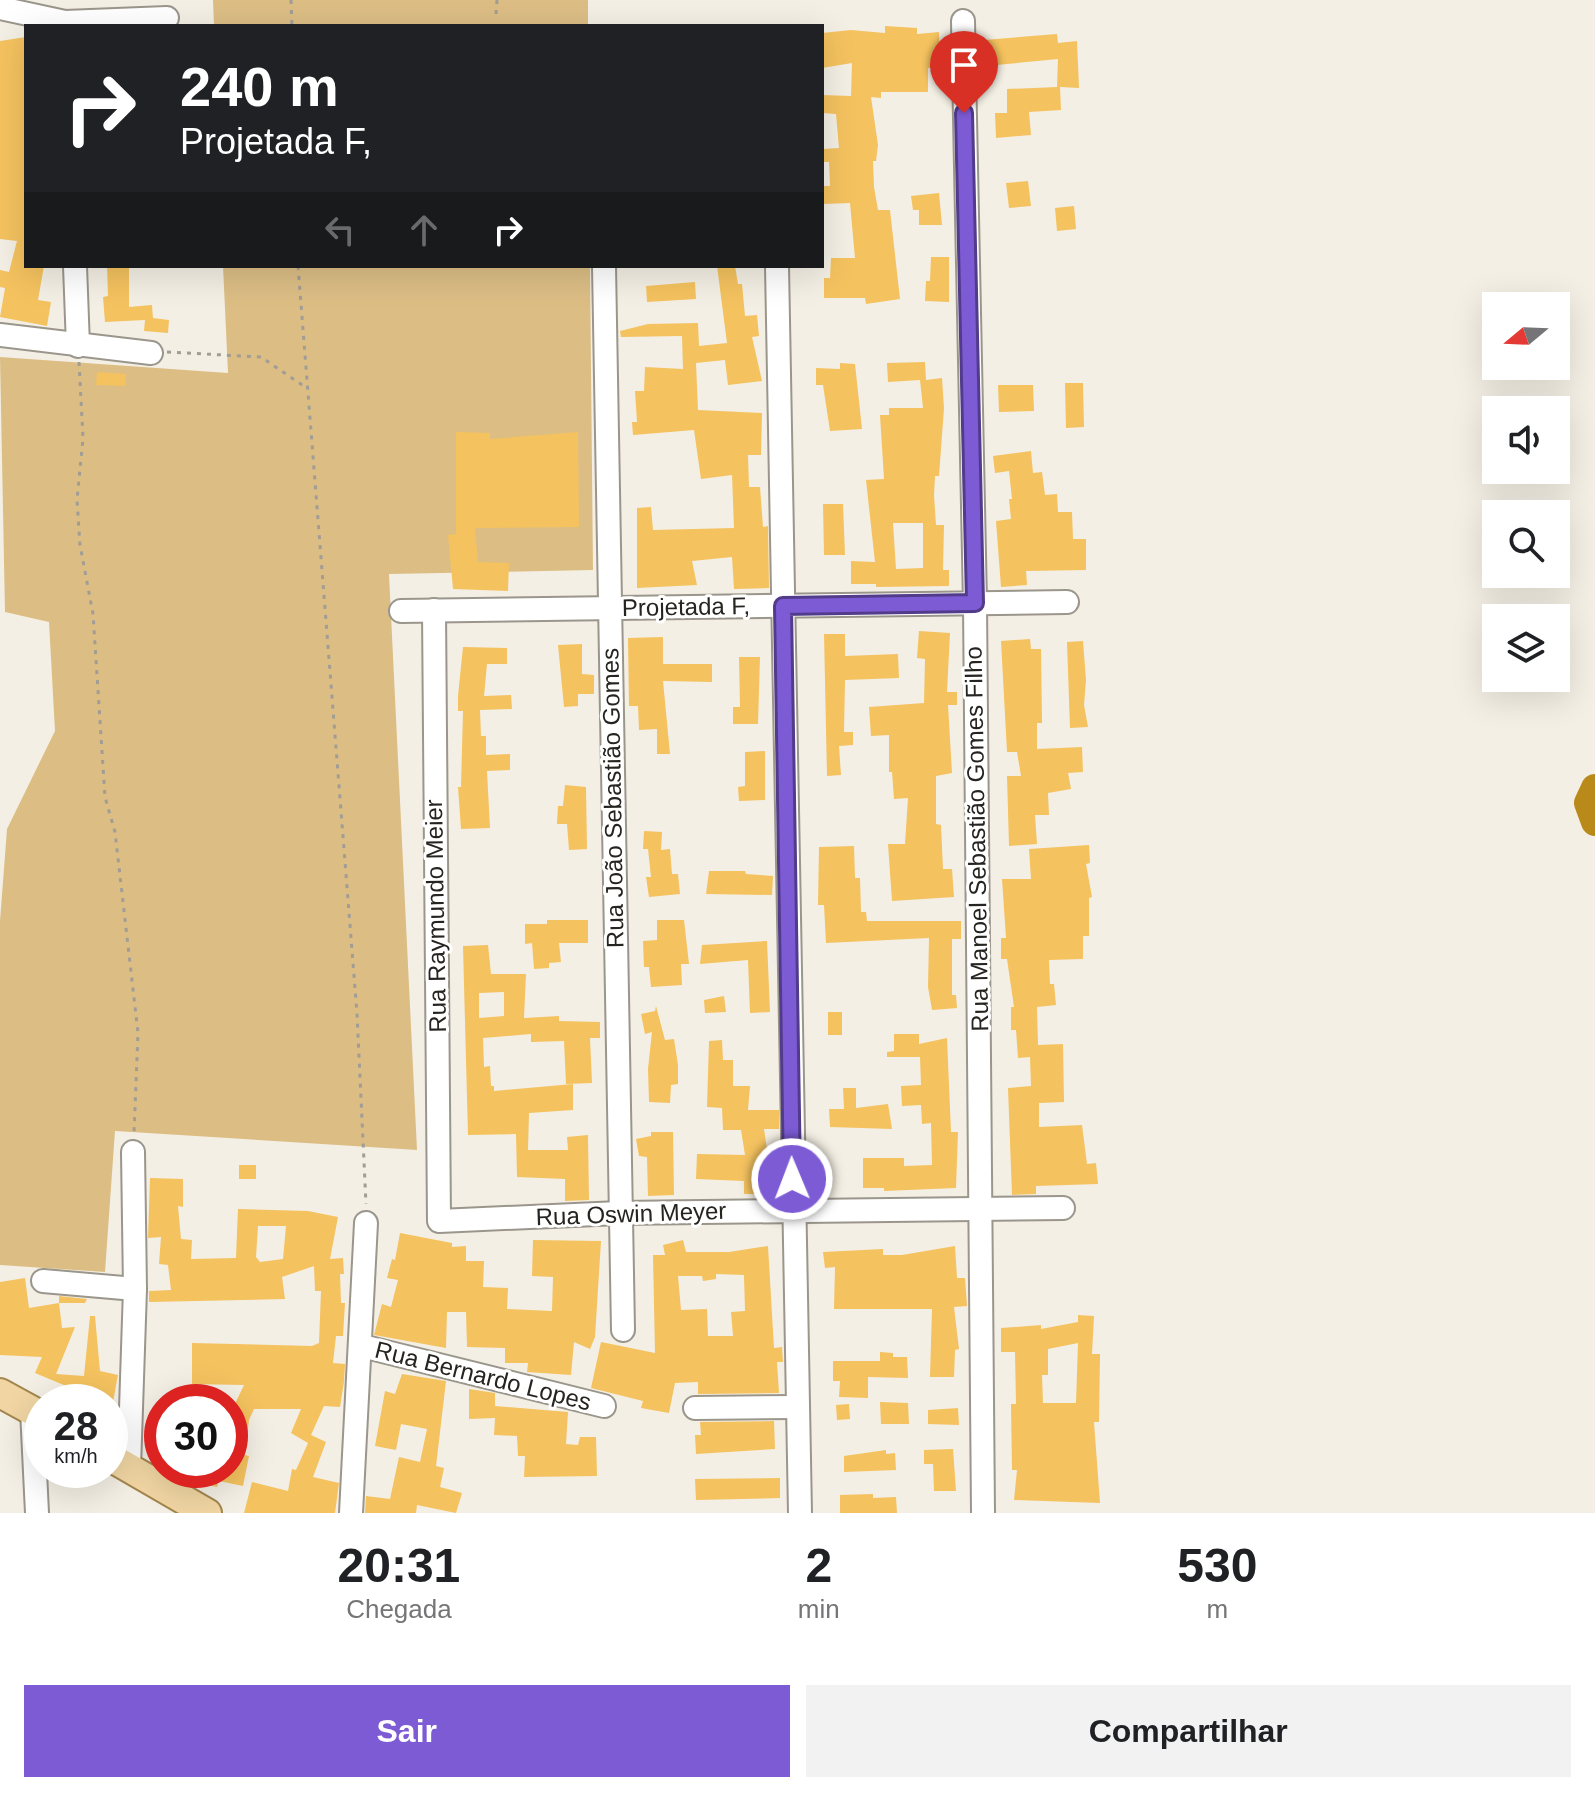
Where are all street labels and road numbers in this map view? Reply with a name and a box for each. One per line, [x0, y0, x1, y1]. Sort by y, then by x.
street label: Projetada F, [622, 592, 750, 621]
street label: Rua Manoel Sebastião Gomes Filho [960, 646, 993, 1032]
street label: Rua João Sebastião Gomes [596, 648, 629, 948]
street label: Rua Raymundo Meier [420, 799, 451, 1033]
street label: Rua Oswin Meyer [535, 1197, 727, 1230]
street label: Rua Bernardo Lopes [372, 1336, 594, 1415]

